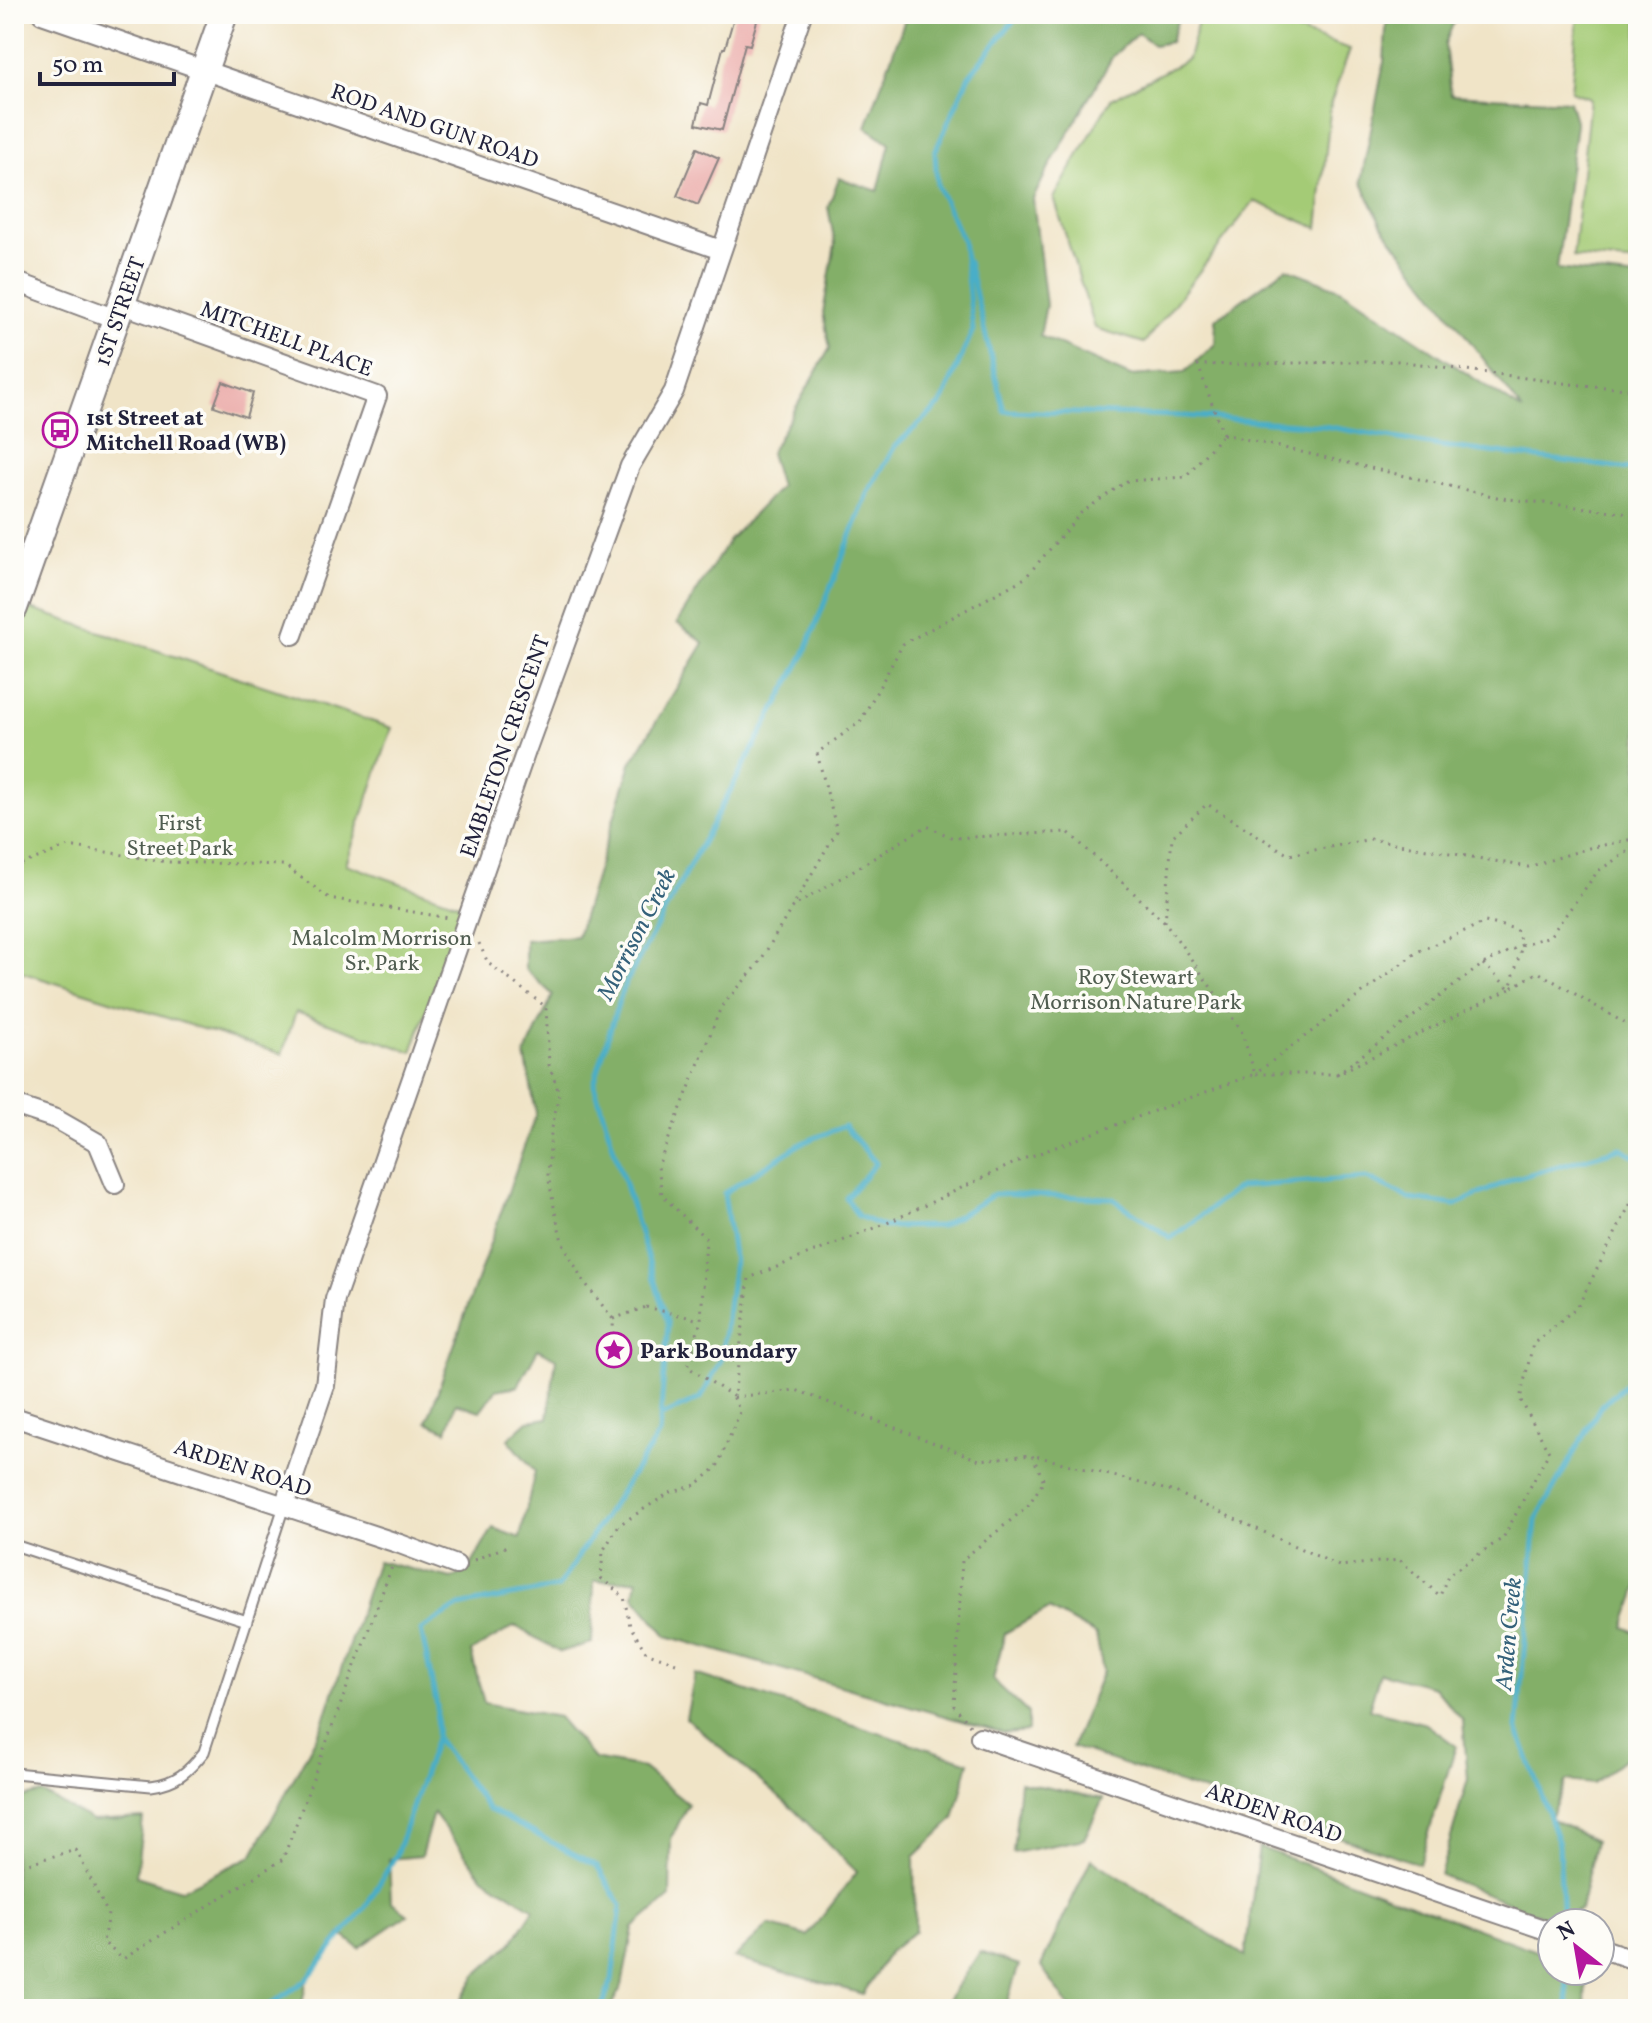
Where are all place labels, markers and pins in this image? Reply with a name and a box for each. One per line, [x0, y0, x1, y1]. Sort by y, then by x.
place label: 1st Street at Mitchell Road (WB) [86, 404, 286, 460]
bus stop icon: 1st Street at Mitchell Road (WB) [41, 411, 79, 449]
place icon: Park Boundary [595, 1331, 633, 1369]
place label: Park Boundary [640, 1337, 798, 1368]

